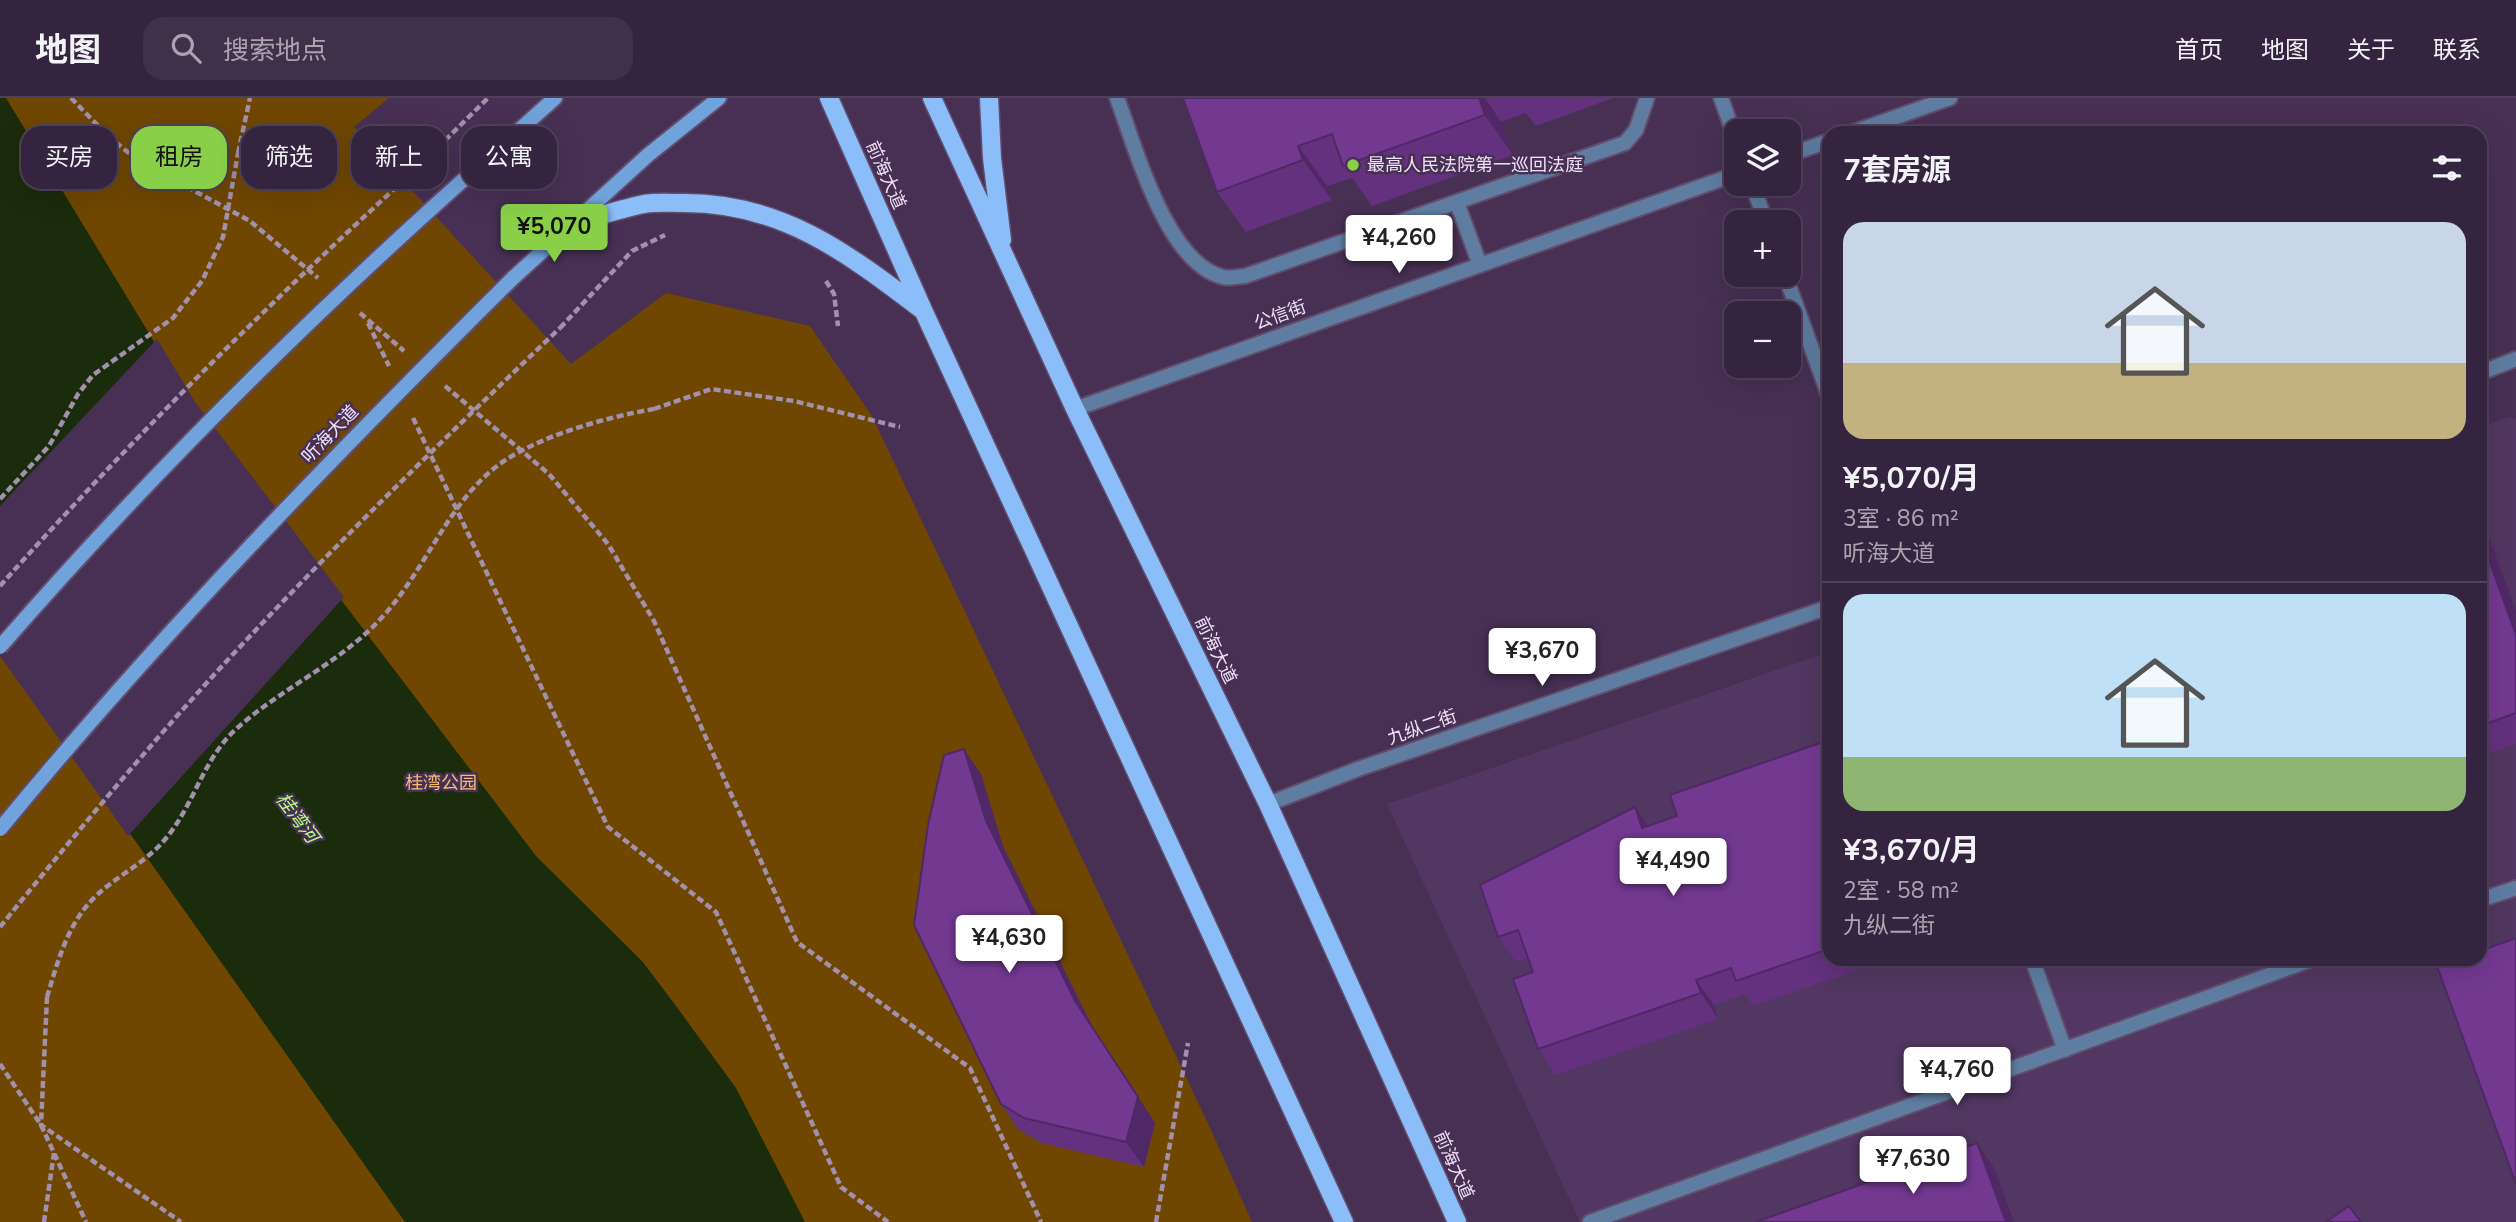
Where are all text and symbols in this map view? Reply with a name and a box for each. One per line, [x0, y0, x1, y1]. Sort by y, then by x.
search box [143, 17, 633, 80]
text: 地图 [35, 28, 101, 73]
icon: search [167, 29, 205, 67]
text: 搜索地点 [223, 33, 327, 68]
text: 首页 [2175, 34, 2223, 66]
text: 地图 [2261, 34, 2309, 66]
text: 关于 [2347, 34, 2395, 66]
text: 联系 [2433, 34, 2481, 66]
map controls [1724, 119, 1801, 378]
button: layers [1724, 119, 1801, 196]
chip: 买房 [21, 126, 117, 189]
chip: 租房 [131, 126, 227, 189]
chip: 筛选 [241, 126, 337, 189]
chip: 新上 [351, 126, 447, 189]
chip: 公寓 [461, 126, 557, 189]
street label: 前海大道 [860, 137, 912, 213]
icon: filters [2428, 149, 2466, 187]
text: 7套房源 [1843, 150, 1951, 191]
place label: 最高人民法院第一巡回法庭 [1367, 153, 1583, 177]
marker: 最高人民法院第一巡回法庭 [1345, 157, 1361, 173]
pin: ¥5,070 [497, 204, 611, 264]
button: + [1724, 210, 1801, 287]
text: ¥5,070 [517, 211, 591, 242]
pin: ¥4,260 [1342, 216, 1456, 275]
text: ¥4,260 [1362, 222, 1436, 253]
icon: home [2092, 268, 2218, 394]
street label: 公信街 [1251, 294, 1309, 336]
button: − [1724, 301, 1801, 378]
street label: 听海大道 [296, 400, 364, 468]
text: ¥5,070/月 [1843, 458, 1980, 499]
text: 3室 · 86 m² [1843, 503, 1959, 534]
text: 听海大道 [1843, 538, 1935, 569]
street label: 前海大道 [1189, 612, 1243, 688]
pin: ¥3,670 [1485, 628, 1599, 688]
text: ¥3,670 [1505, 635, 1579, 666]
icon: home [2092, 640, 2218, 766]
street label: 九纵二街 [1384, 704, 1460, 750]
park label: 桂湾公园 [405, 771, 477, 795]
water label: 桂湾河 [269, 787, 327, 852]
text: ¥3,670/月 [1843, 830, 1980, 871]
pin: ¥4,490 [1616, 838, 1730, 898]
text: ¥4,490 [1636, 845, 1710, 876]
text: 2室 · 58 m² [1843, 875, 1959, 906]
text: 九纵二街 [1843, 910, 1935, 941]
pin: ¥4,630 [952, 916, 1066, 975]
text: ¥4,630 [972, 922, 1046, 953]
pin: ¥4,760 [1900, 1048, 2014, 1107]
text: ¥4,760 [1920, 1054, 1994, 1085]
street label: 前海大道 [1428, 1127, 1480, 1203]
pin: ¥7,630 [1856, 1136, 1970, 1196]
text: ¥7,630 [1876, 1143, 1950, 1174]

